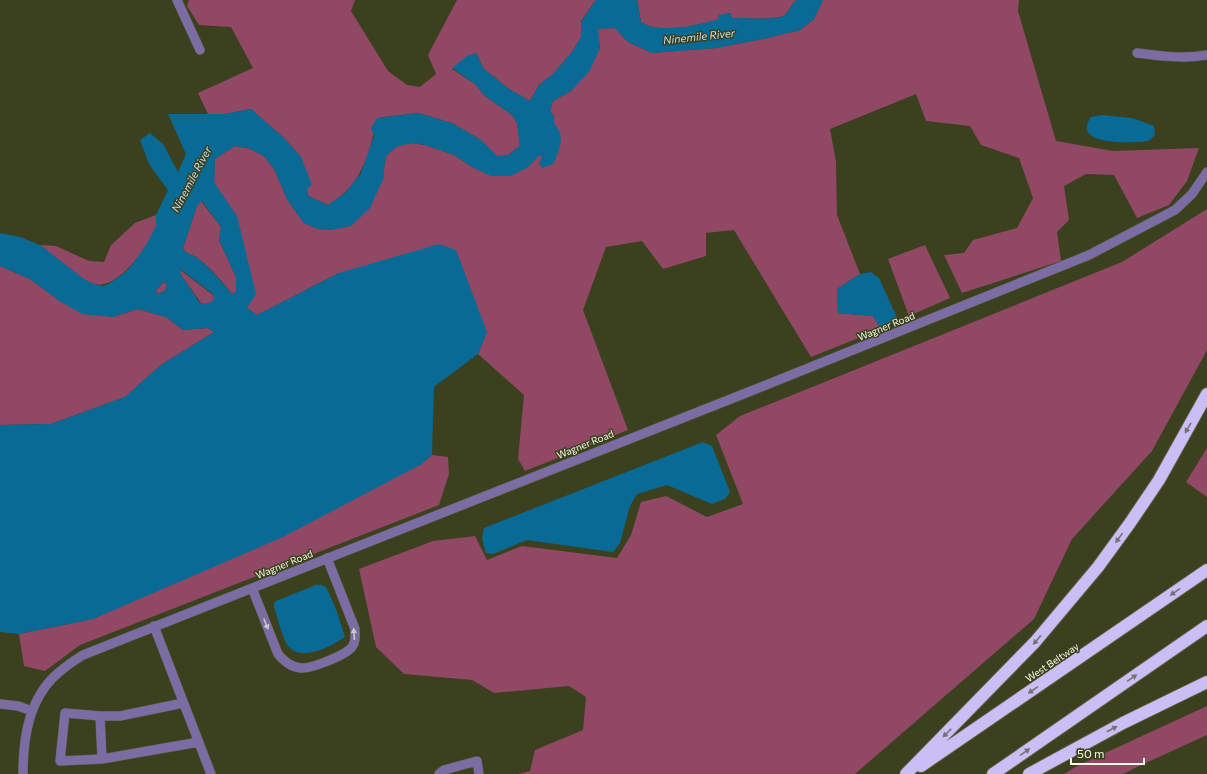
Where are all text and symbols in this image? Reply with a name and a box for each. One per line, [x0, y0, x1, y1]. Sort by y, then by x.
water label: Ninemile River [662, 26, 736, 46]
water label: Ninemile River [168, 144, 214, 214]
street label: Wagner Road [856, 309, 917, 343]
one-way arrow [1184, 422, 1191, 434]
street label: Wagner Road [555, 427, 616, 461]
one-way arrow [1115, 533, 1123, 544]
street label: Wagner Road [254, 547, 315, 581]
one-way arrow [1170, 588, 1180, 596]
one-way arrow [264, 619, 270, 631]
one-way arrow [351, 628, 358, 640]
one-way arrow [1033, 634, 1042, 645]
street label: West Beltway [1023, 640, 1081, 684]
one-way arrow [1127, 674, 1138, 682]
one-way arrow [1028, 686, 1038, 694]
one-way arrow [1107, 726, 1118, 732]
one-way arrow [942, 728, 952, 738]
scale bar [1071, 740, 1144, 766]
text: 50 m [1077, 746, 1105, 760]
one-way arrow [1020, 748, 1031, 756]

